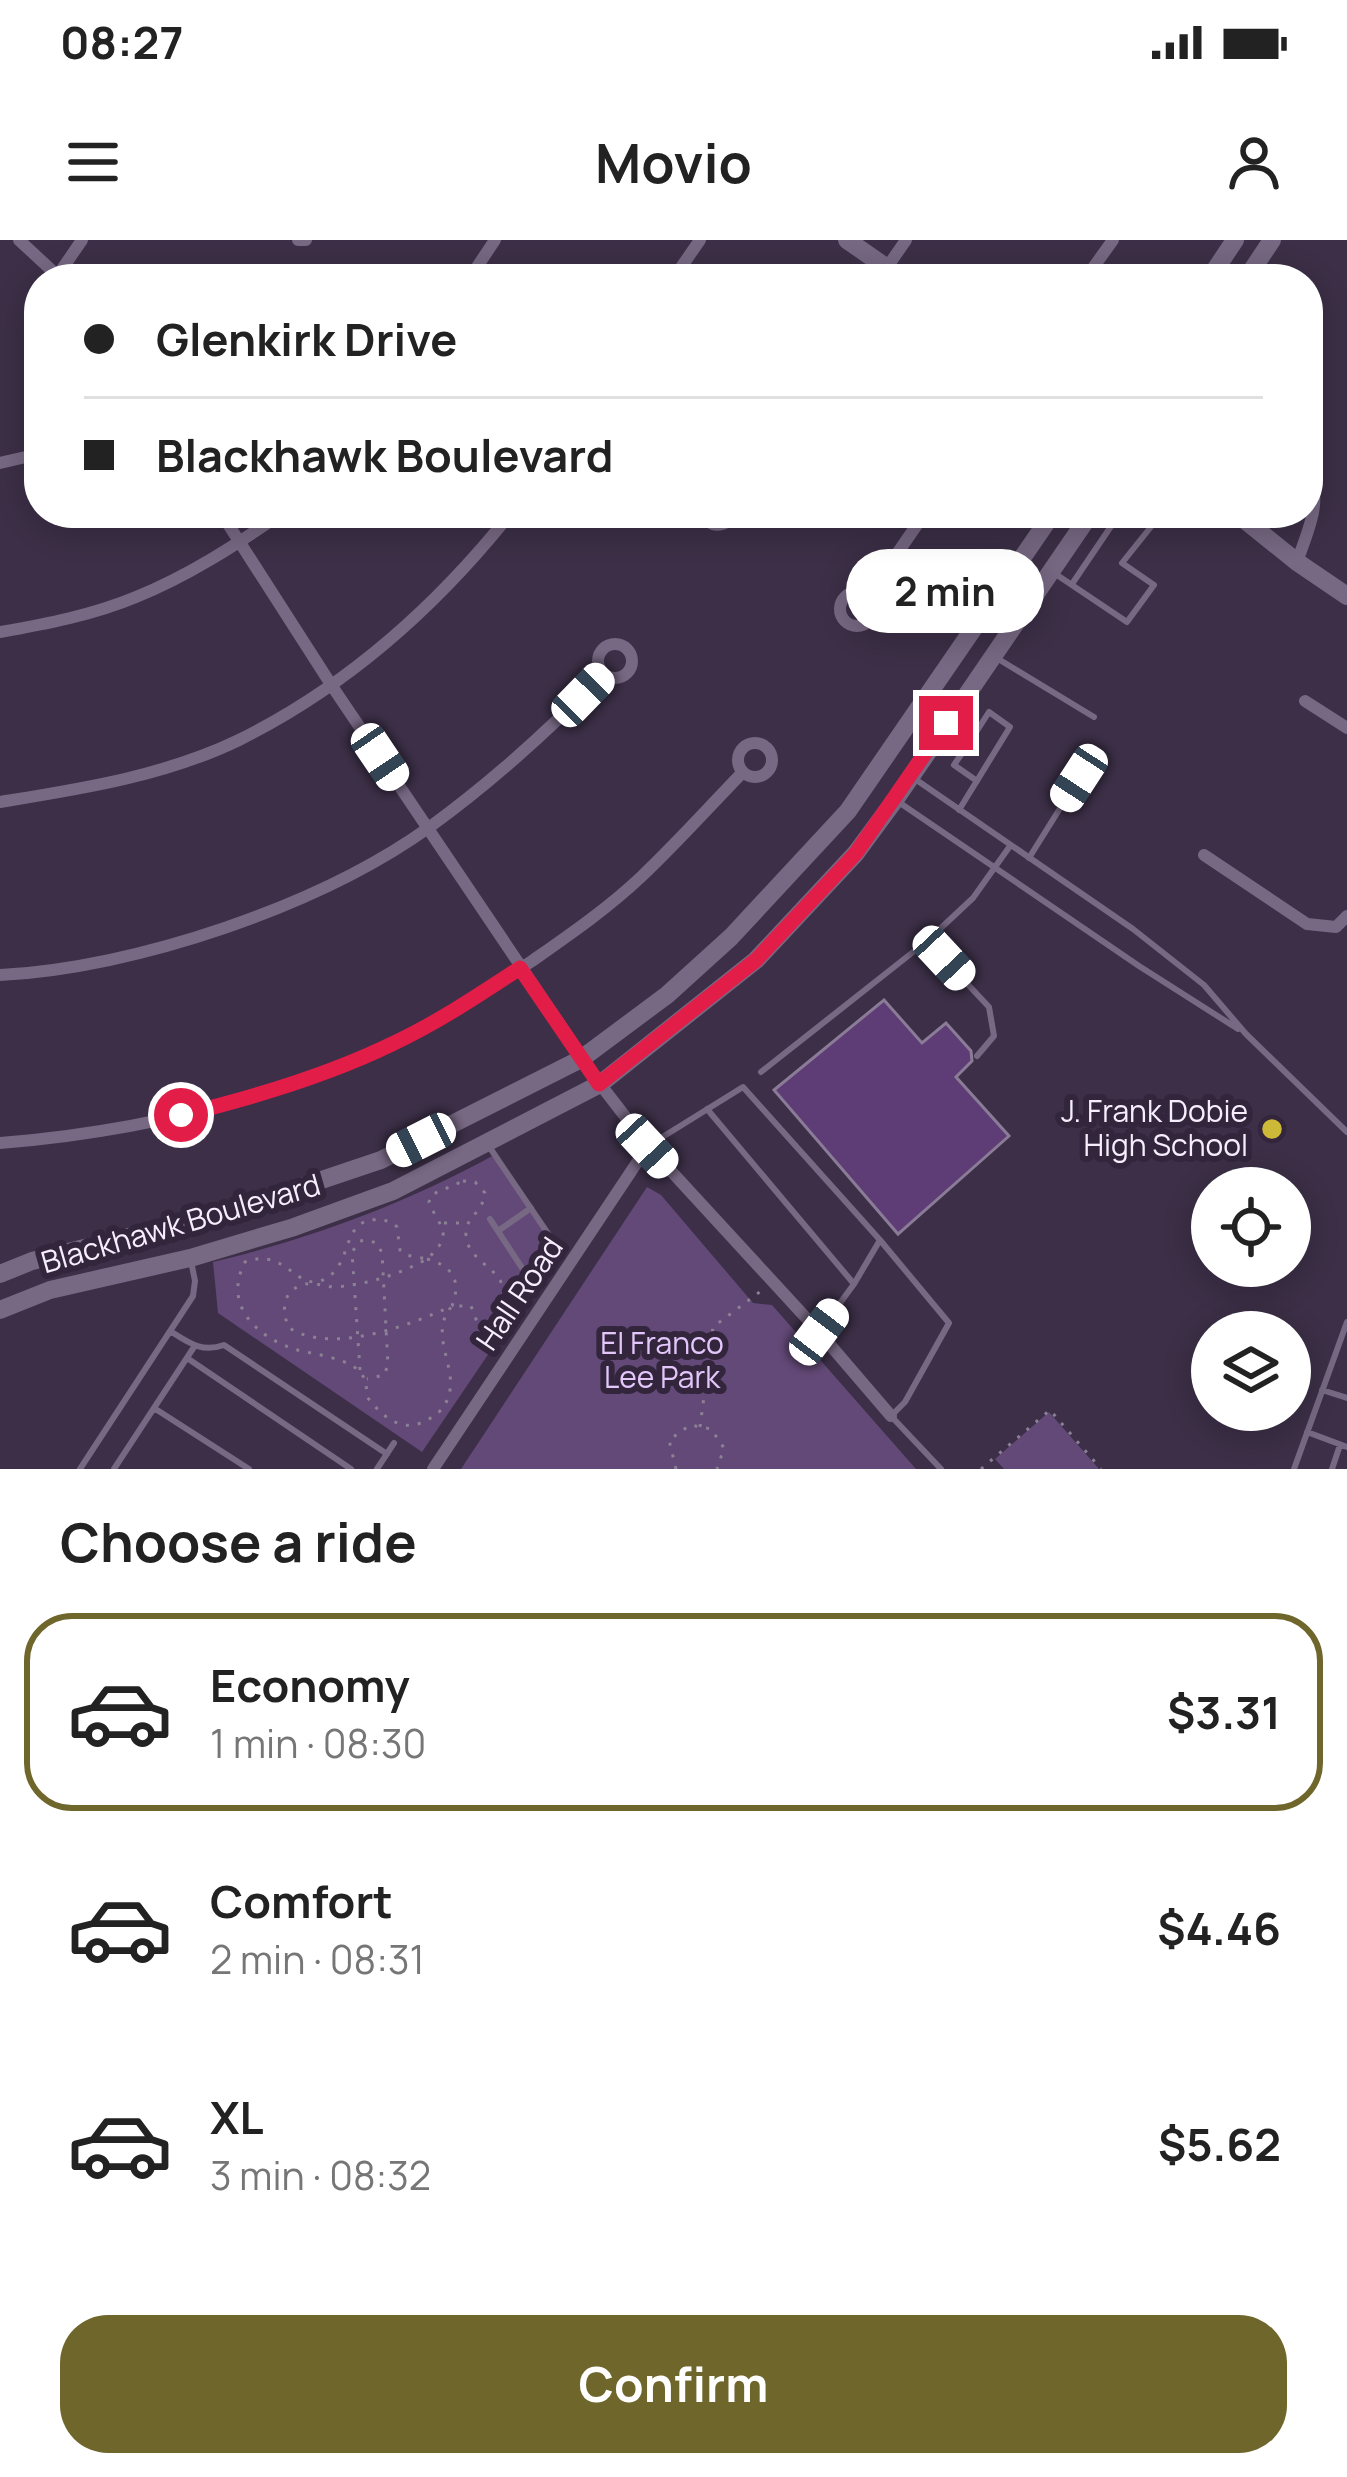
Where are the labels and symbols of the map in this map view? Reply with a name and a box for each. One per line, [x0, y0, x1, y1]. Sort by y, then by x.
callout: 2 min [847, 549, 1045, 633]
car [545, 657, 621, 733]
route end [919, 696, 973, 750]
car [345, 717, 415, 797]
car [1044, 738, 1114, 818]
car [906, 919, 982, 997]
route start [154, 1088, 208, 1142]
place label: J. Frank Dobie High School [1061, 1090, 1248, 1165]
car [609, 1107, 685, 1185]
car [381, 1108, 461, 1172]
marker: J. Frank Dobie High School [1259, 1116, 1285, 1142]
street label: Blackhawk Boulevard [36, 1163, 325, 1282]
street label: Hall Road [466, 1229, 572, 1358]
car [783, 1292, 855, 1372]
park label: El Franco Lee Park [600, 1322, 724, 1397]

